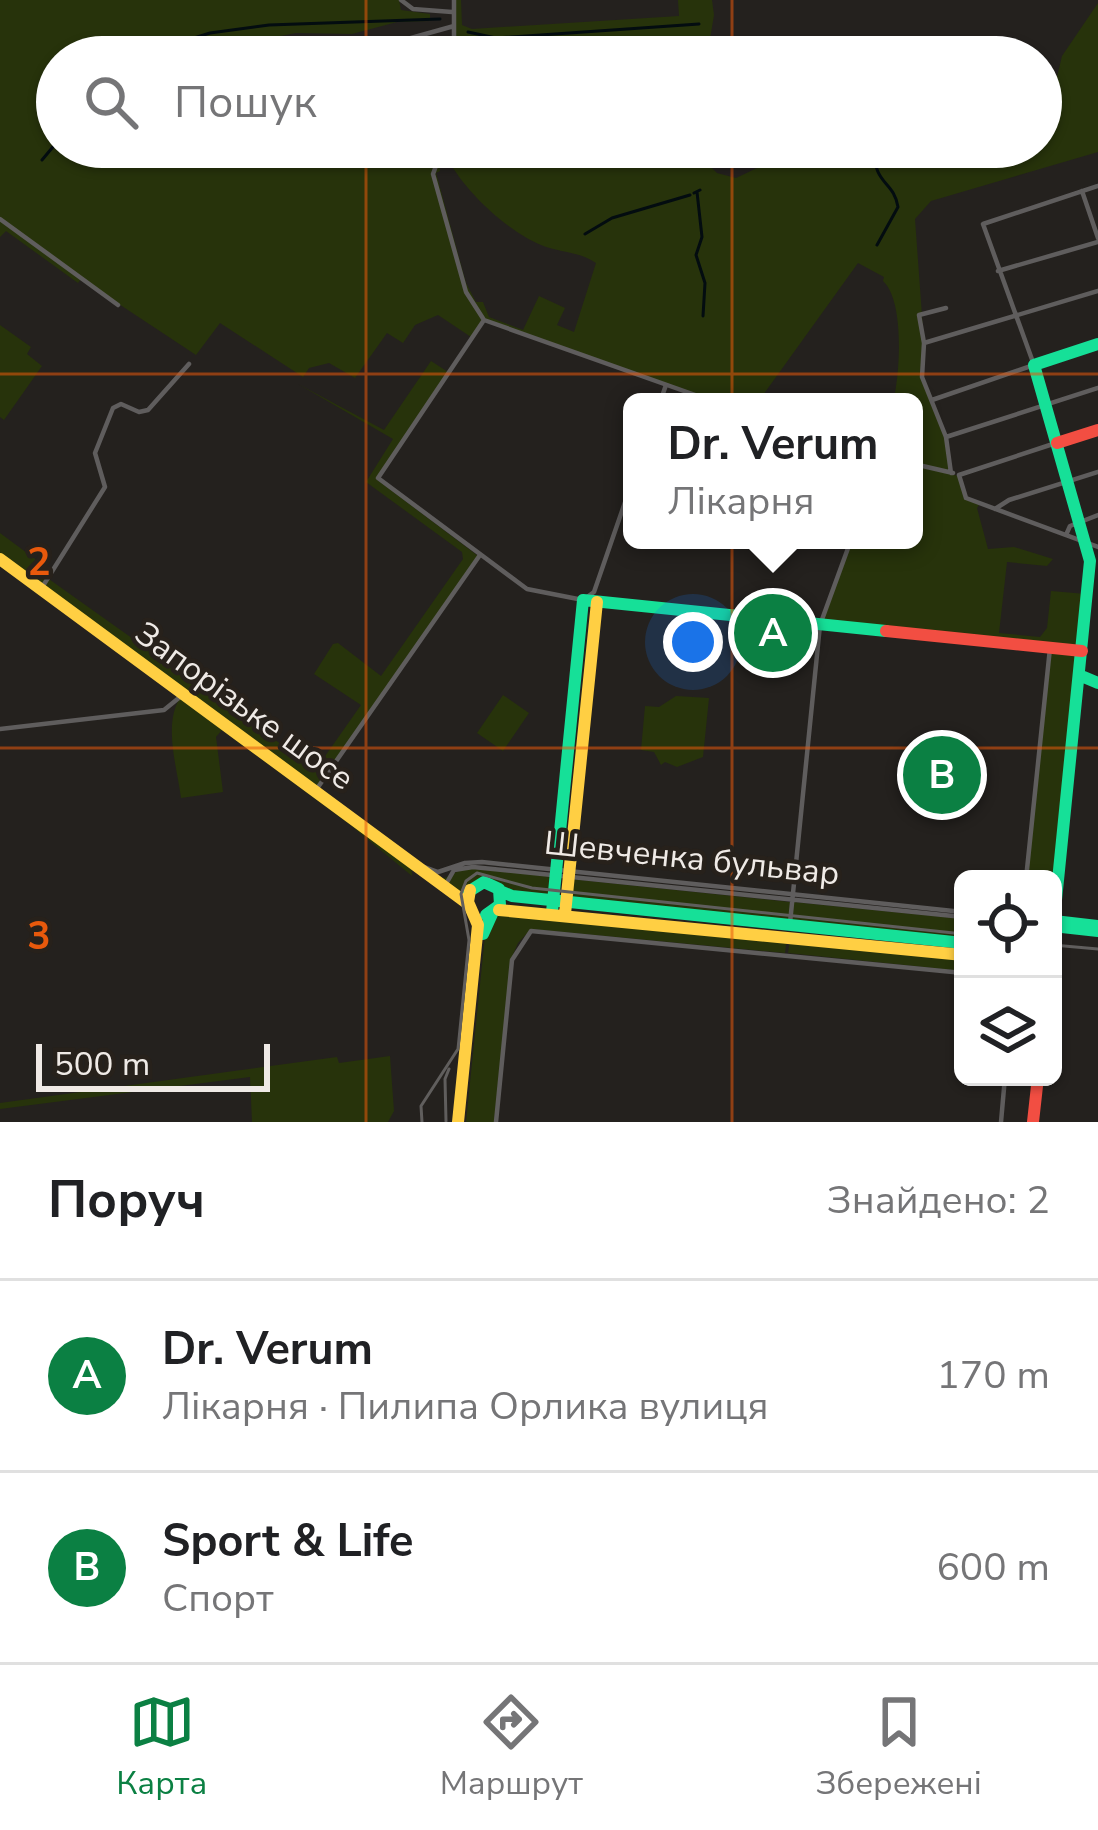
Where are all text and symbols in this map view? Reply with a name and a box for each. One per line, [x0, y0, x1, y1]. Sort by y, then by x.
search box [36, 36, 1062, 168]
icon: search [78, 69, 144, 135]
text: Пошук [174, 72, 317, 133]
popup [623, 393, 923, 549]
text: Dr. Verum [667, 414, 879, 475]
text: Лікарня [667, 475, 814, 528]
text: 2 [27, 536, 51, 589]
pin: A [734, 588, 812, 678]
street label: Запорізьке шосе [125, 611, 363, 801]
your location [663, 612, 723, 672]
pin: B [903, 730, 981, 820]
street label: Шевченка бульвар [542, 821, 842, 896]
map controls [954, 870, 1062, 1086]
button: locate [954, 870, 1062, 978]
text: 3 [27, 910, 51, 963]
button: layers [954, 978, 1062, 1086]
scale bar [36, 1038, 270, 1091]
text: 500 m [54, 1042, 150, 1087]
text: Поруч [48, 1165, 205, 1235]
text: Знайдено: 2 [827, 1174, 1050, 1227]
text: Dr. Verum [162, 1319, 373, 1380]
text: A [72, 1349, 102, 1402]
text: 170 m [936, 1349, 1050, 1402]
text: Лікарня · Пилипа Орлика вулиця [162, 1380, 769, 1433]
text: Sport & Life [162, 1511, 413, 1572]
text: B [74, 1541, 100, 1594]
text: 600 m [936, 1541, 1050, 1594]
text: Спорт [162, 1572, 274, 1625]
tab: Карта [116, 1689, 207, 1806]
tab: Маршрут [440, 1689, 583, 1806]
tab: Збережені [815, 1689, 982, 1806]

